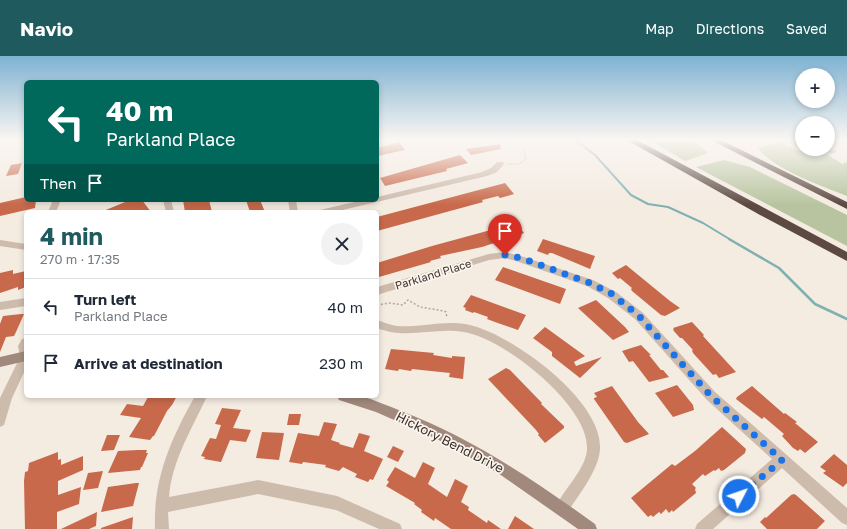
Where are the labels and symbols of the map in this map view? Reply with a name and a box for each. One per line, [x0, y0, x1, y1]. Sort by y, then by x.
pin [488, 214, 522, 255]
street label: Parkland Place [393, 256, 473, 292]
street label: Hickory Bend Drive [393, 408, 507, 476]
position arrow [718, 475, 760, 517]

